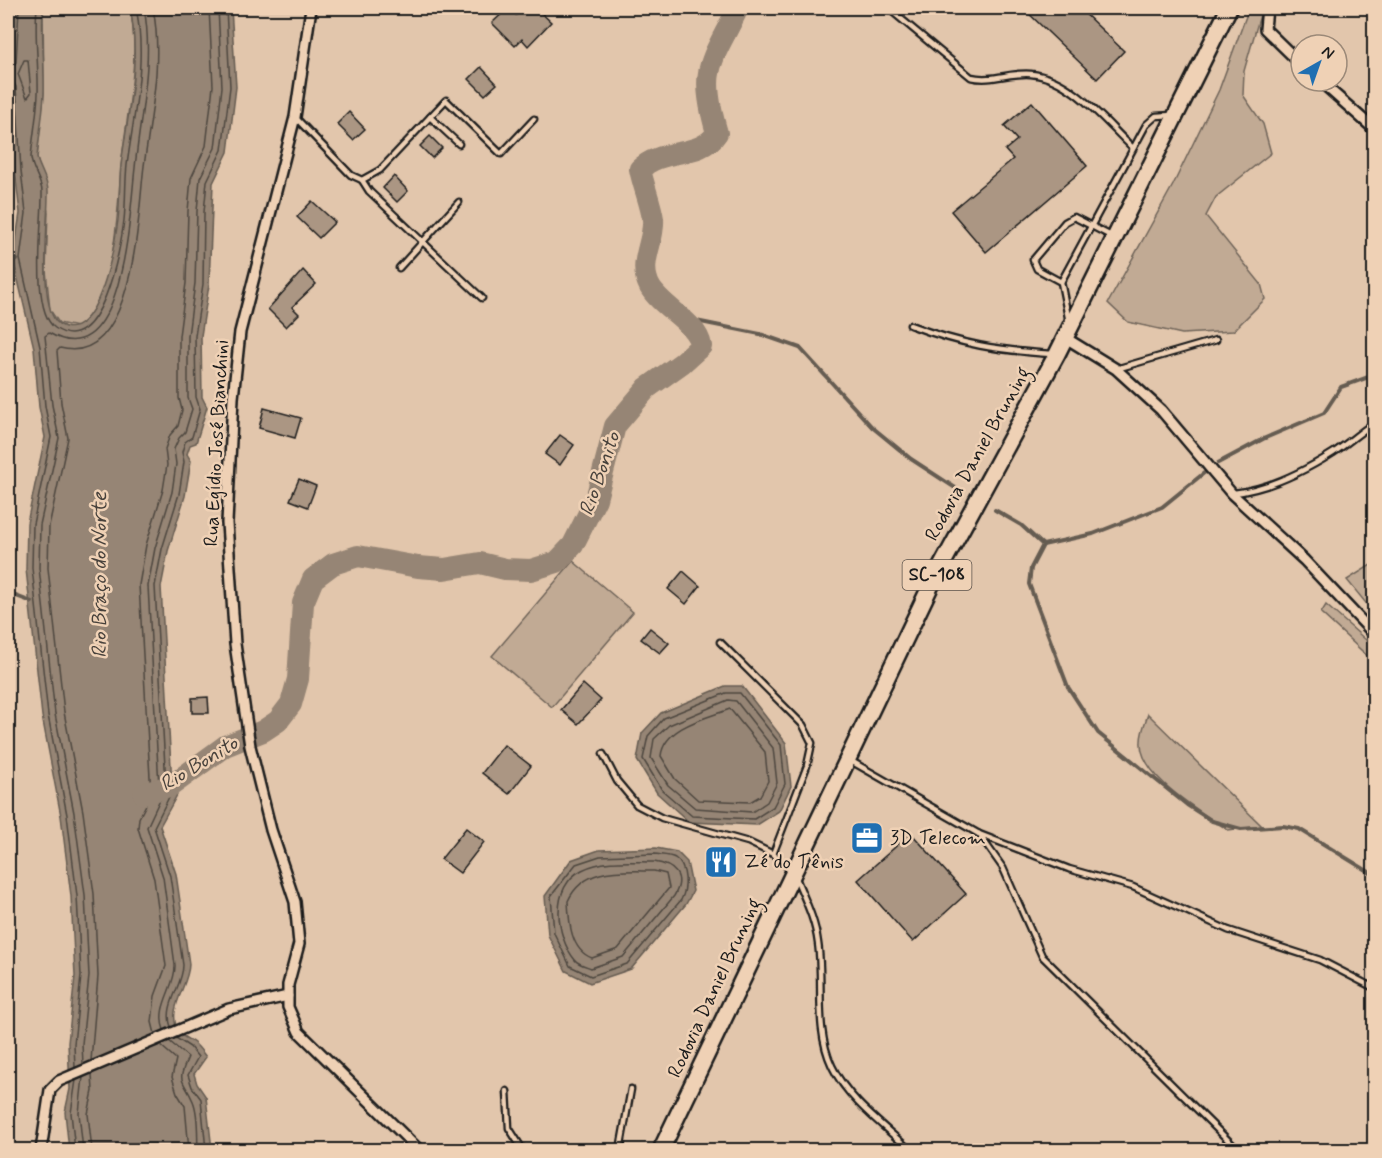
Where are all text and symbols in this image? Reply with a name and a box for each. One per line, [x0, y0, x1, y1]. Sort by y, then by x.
north arrow [1289, 33, 1349, 93]
text: N [1317, 41, 1339, 64]
street label: Rua Egídio José Bianchini [198, 339, 236, 547]
street label: Rodovia Daniel Bruning [919, 362, 1039, 547]
water label: Rio Bonito [573, 427, 628, 519]
water label: Rio Braço do Norte [86, 491, 114, 658]
road number: SC-108 [902, 560, 972, 590]
water label: Rio Bonito [155, 729, 245, 798]
office icon: 3D Telecom [849, 820, 885, 856]
place label: 3D Telecom [890, 825, 986, 852]
restaurant icon: Zé do Tênis [703, 844, 739, 880]
place label: Zé do Tênis [744, 849, 844, 876]
street label: Rodovia Daniel Bruning [661, 894, 770, 1083]

